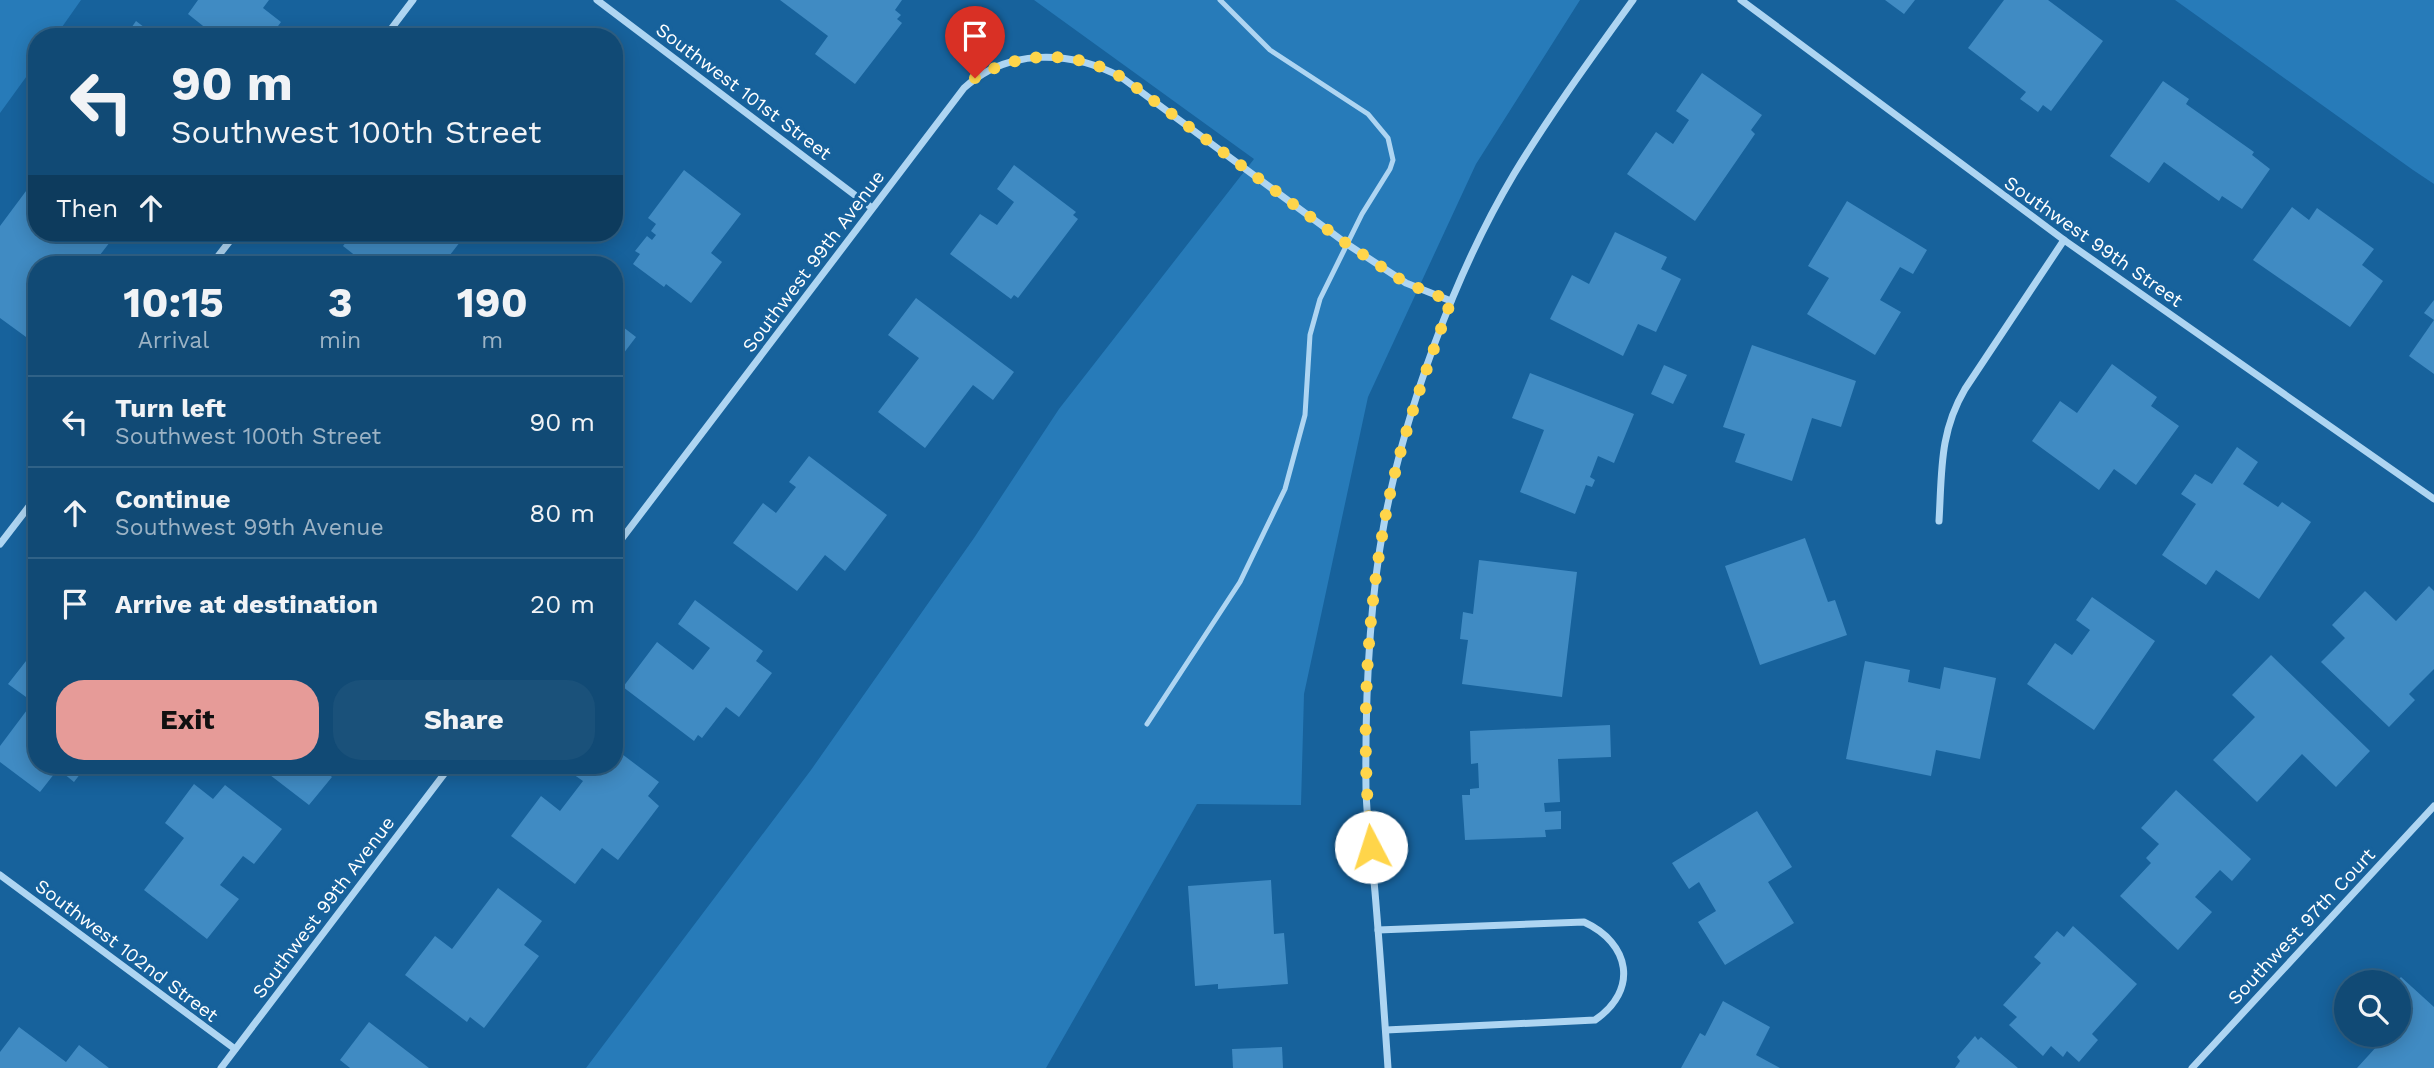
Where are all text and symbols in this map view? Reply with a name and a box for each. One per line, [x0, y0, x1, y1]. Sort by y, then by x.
pin [945, 6, 1005, 78]
icon: arrive [956, 17, 994, 55]
street label: Southwest 101st Street [651, 18, 836, 165]
text: 90 m [171, 54, 293, 112]
icon: left [56, 56, 147, 147]
text: Southwest 100th Street [171, 113, 541, 151]
street label: Southwest 99th Avenue [737, 166, 889, 357]
street label: Southwest 99th Street [2000, 171, 2187, 312]
icon: ahead [132, 189, 170, 227]
text: Then [56, 193, 118, 223]
text: 10:15 [123, 278, 224, 327]
text: 3 [328, 278, 353, 327]
text: 190 [457, 278, 528, 327]
text: Arrival [138, 327, 209, 354]
text: min [319, 327, 361, 354]
text: m [481, 327, 503, 354]
text: Turn left [115, 393, 226, 423]
icon: left [56, 403, 94, 441]
text: 90 m [529, 407, 595, 437]
text: Southwest 100th Street [115, 423, 381, 450]
text: Continue [115, 484, 231, 514]
icon: ahead [56, 494, 94, 532]
text: 80 m [529, 498, 595, 528]
text: Southwest 99th Avenue [115, 514, 384, 541]
icon: arrive [56, 585, 94, 623]
text: Arrive at destination [115, 589, 378, 619]
text: 20 m [530, 589, 595, 619]
button: Exit [56, 680, 319, 760]
button: Share [333, 680, 595, 760]
position arrow [1334, 810, 1408, 884]
street label: Southwest 99th Avenue [247, 812, 399, 1003]
street label: Southwest 97th Court [2223, 843, 2380, 1009]
street label: Southwest 102nd Street [31, 874, 223, 1027]
map controls [2334, 970, 2411, 1047]
button: search [2334, 970, 2411, 1047]

